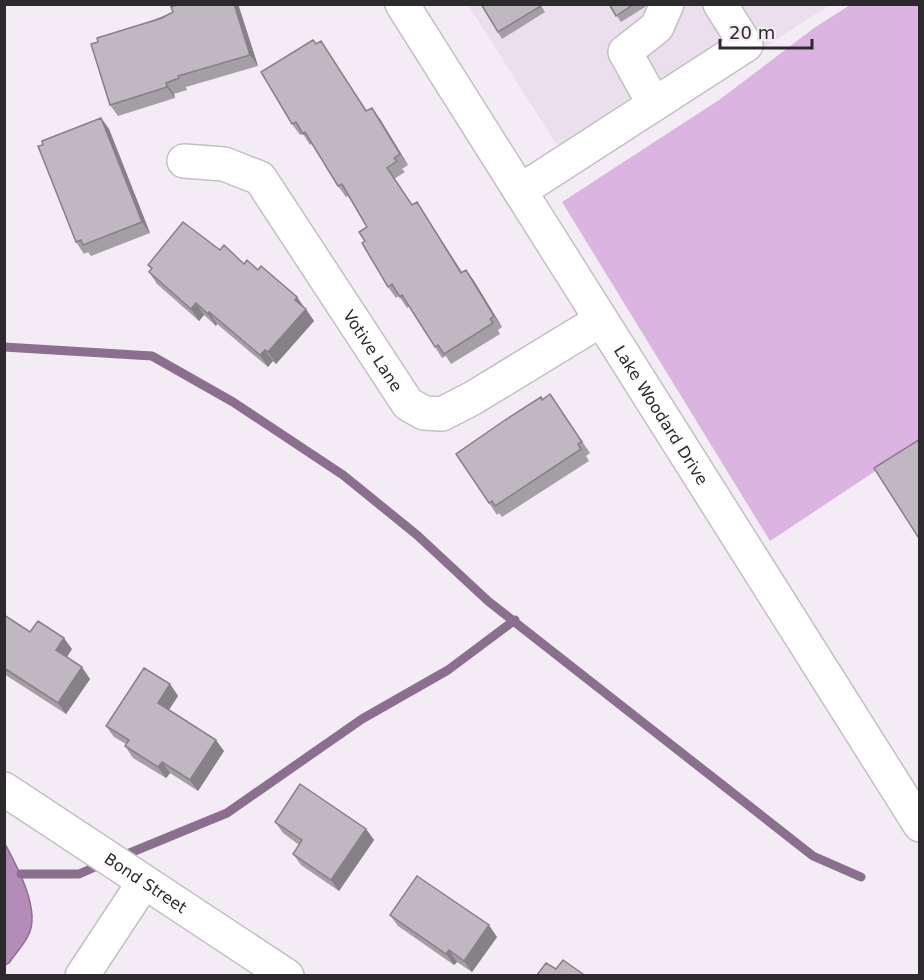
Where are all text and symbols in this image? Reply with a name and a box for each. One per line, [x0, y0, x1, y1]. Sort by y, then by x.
scale bar [720, 12, 812, 50]
text: 20 m [729, 22, 775, 43]
street label: Votive Lane [339, 307, 406, 395]
street label: Lake Woodard Drive [610, 342, 712, 488]
street label: Bond Street [101, 849, 190, 917]

